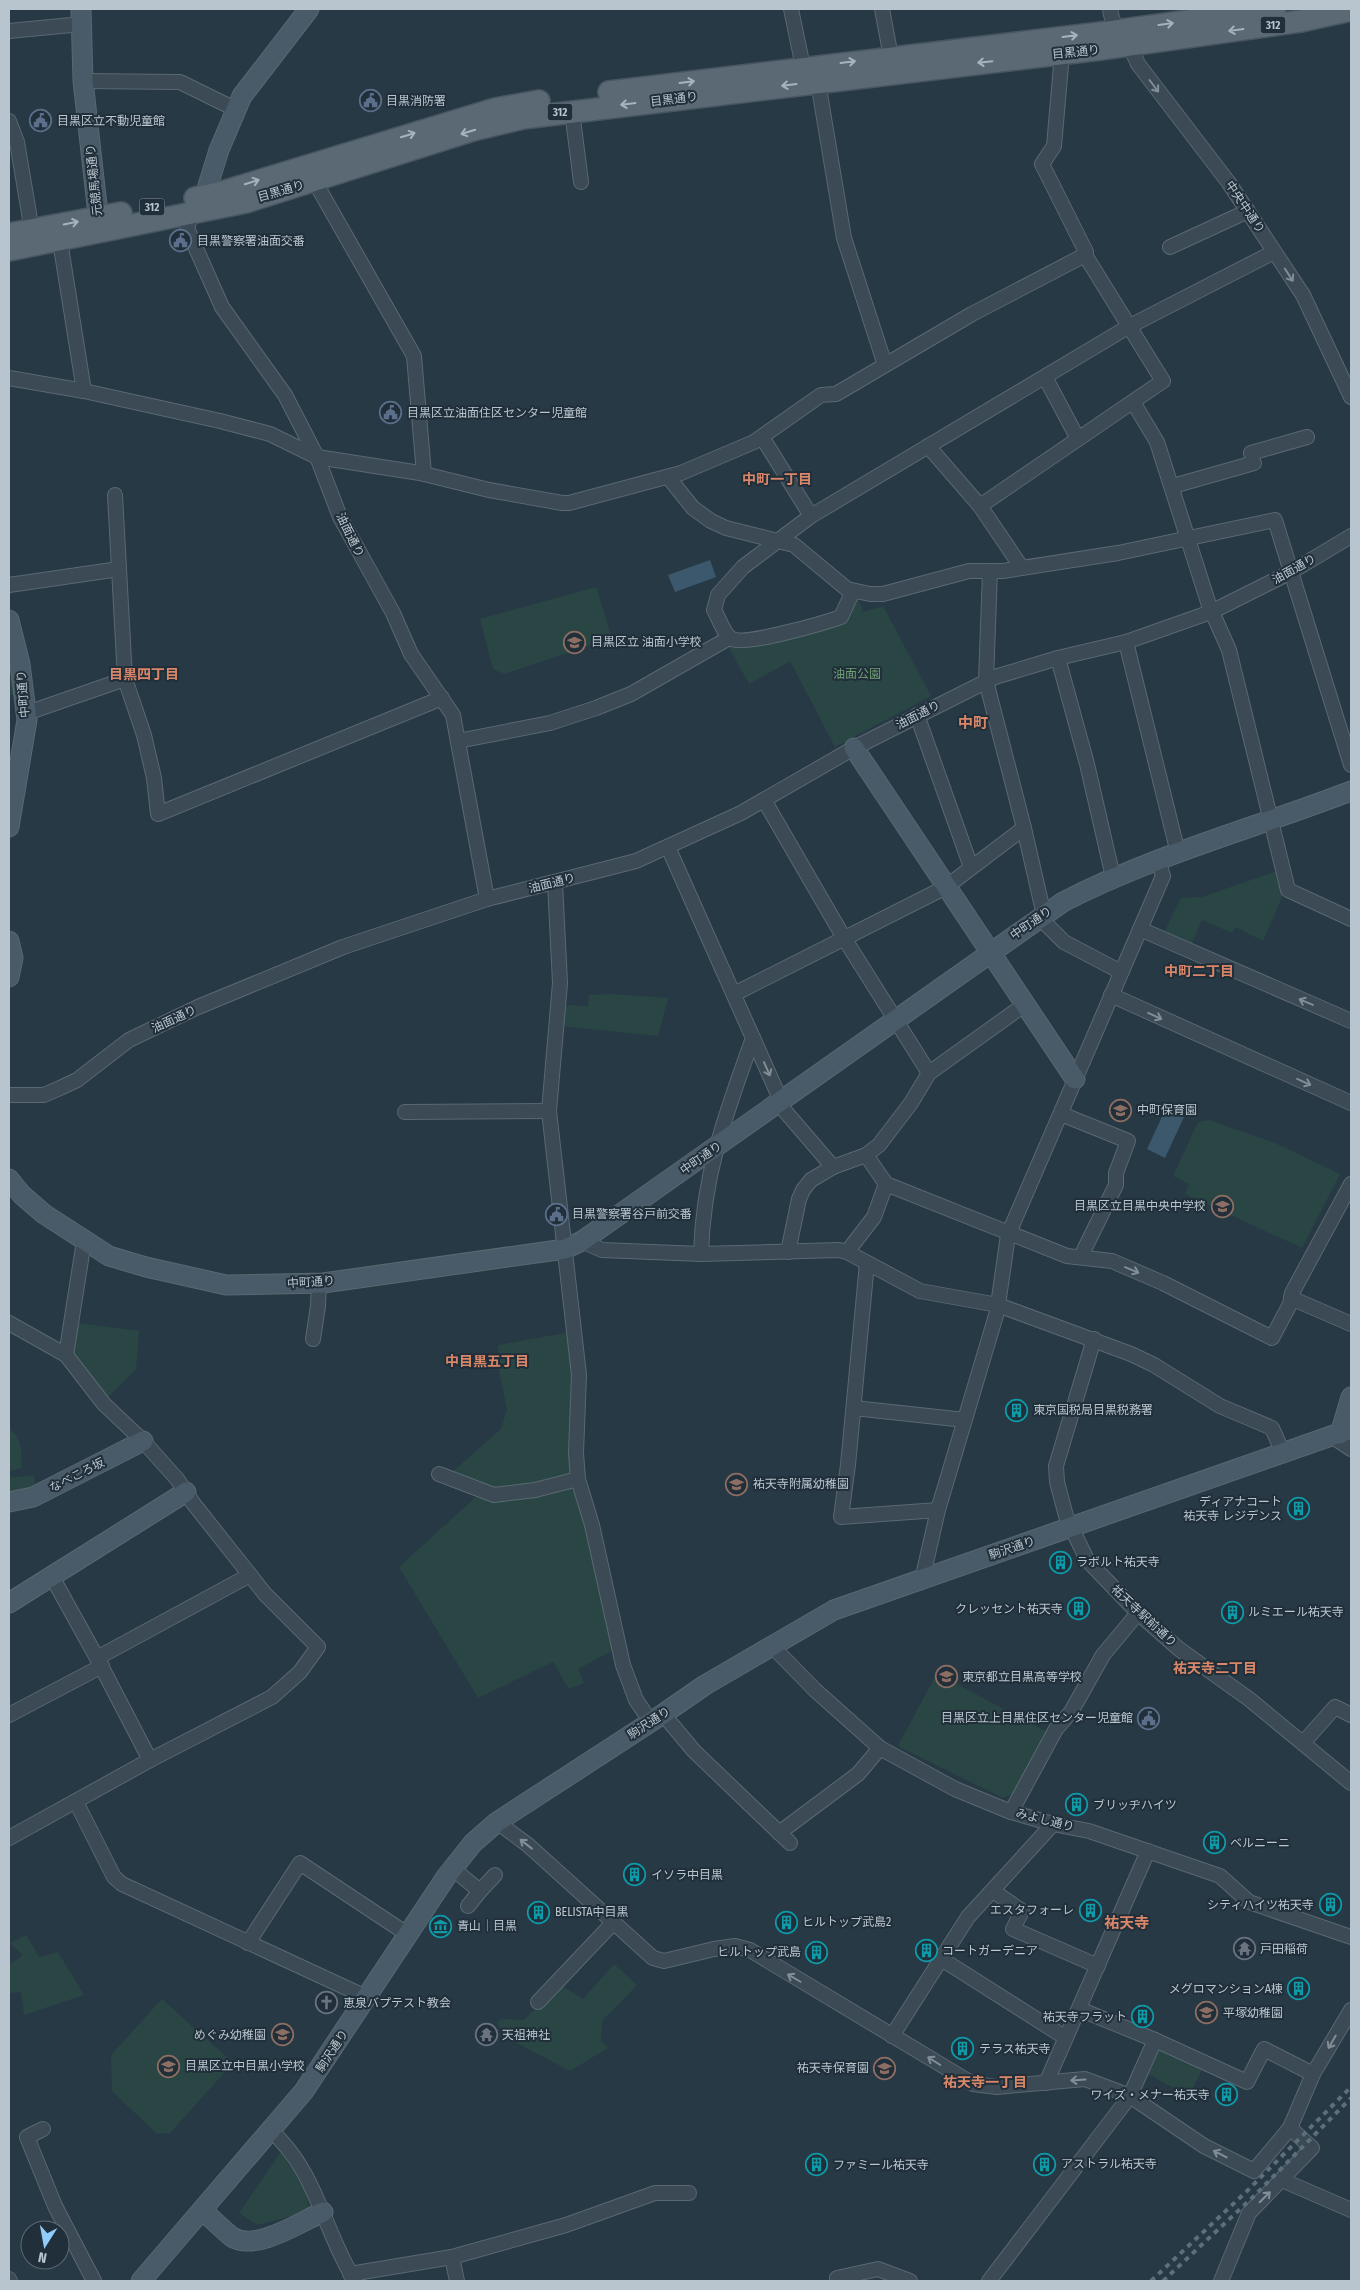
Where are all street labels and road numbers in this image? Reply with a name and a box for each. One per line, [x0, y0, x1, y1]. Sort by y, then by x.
road number: 312 [1260, 16, 1286, 34]
street label: 目黒通り [1051, 43, 1101, 61]
street label: 目黒通り [649, 89, 699, 109]
road number: 312 [548, 104, 572, 120]
street label: 元競馬場通り [83, 143, 105, 217]
street label: 目黒通り [256, 178, 306, 204]
street label: 中央中通り [1222, 178, 1268, 236]
road number: 312 [140, 198, 164, 216]
street label: 油面通り [333, 510, 367, 560]
street label: 油面通り [1270, 551, 1318, 587]
street label: 中町通り [14, 669, 32, 719]
street label: 油面通り [893, 698, 943, 732]
street label: 油面通り [527, 870, 577, 896]
street label: 中町通り [1007, 903, 1055, 943]
street label: 油面通り [149, 1003, 199, 1035]
street label: 中町通り [677, 1138, 725, 1178]
street label: 中町通り [287, 1273, 335, 1291]
street label: なべころ坂 [47, 1455, 107, 1495]
street label: 駒沢通り [987, 1534, 1037, 1562]
street label: 祐天寺駅前通り [1109, 1582, 1179, 1650]
street label: 駒沢通り [625, 1704, 673, 1742]
street label: みよし通り [1014, 1806, 1076, 1834]
street label: 駒沢通り [313, 2027, 351, 2075]

